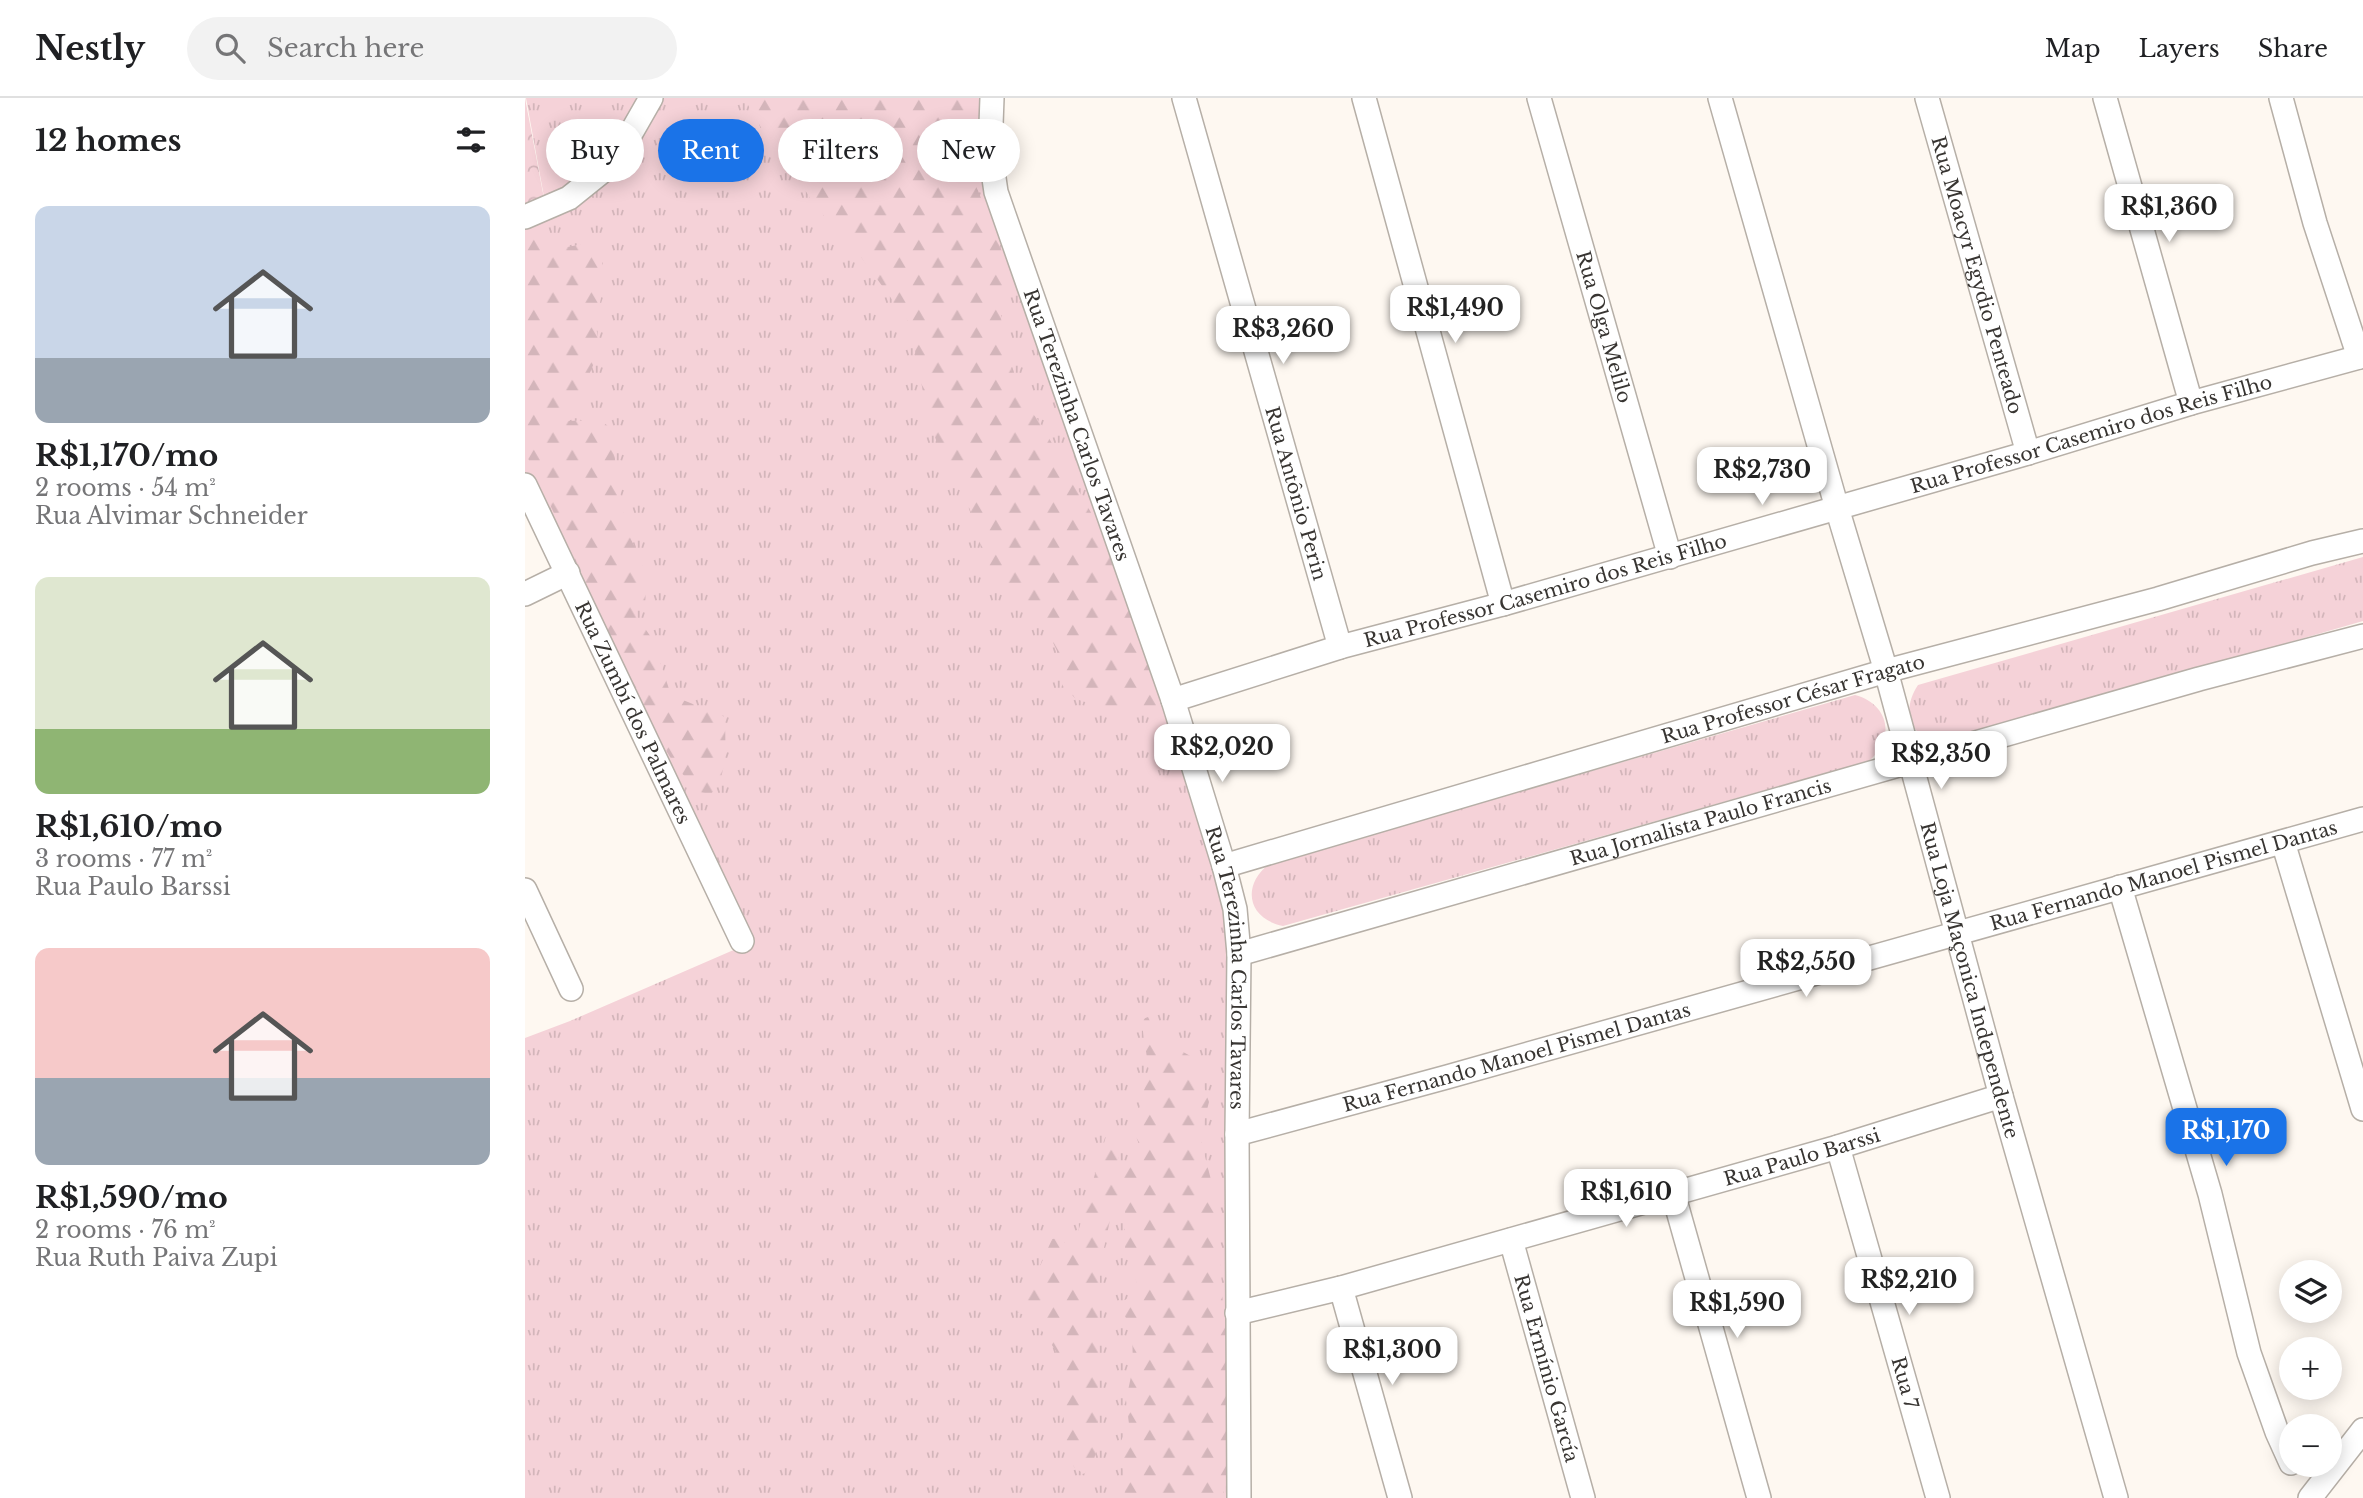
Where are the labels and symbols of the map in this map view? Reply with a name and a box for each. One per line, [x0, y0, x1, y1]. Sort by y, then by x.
street label: Rua Moacyr Egydio Penteado [1926, 134, 2027, 417]
pin: R$1,360 [2104, 184, 2234, 244]
street label: Rua Olga Melilo [1571, 248, 1636, 406]
street label: Rua Terezinha Carlos Tavares [1019, 286, 1135, 564]
pin: R$1,490 [1390, 286, 1520, 345]
pin: R$3,260 [1218, 306, 1348, 366]
street label: Rua Professor Casemiro dos Reis Filho [1908, 370, 2274, 498]
street label: Rua Antônio Perin [1260, 404, 1331, 583]
pin: R$2,730 [1697, 448, 1827, 507]
street label: Rua Professor Casemiro dos Reis Filho [1361, 529, 1729, 652]
street label: Rua Zumbí dos Palmares [570, 598, 696, 828]
street label: Rua Professor César Fragato [1659, 650, 1927, 749]
pin: R$2,020 [1157, 724, 1287, 784]
pin: R$2,350 [1876, 732, 2006, 791]
street label: Rua Jornalista Paulo Francis [1567, 774, 1834, 871]
street label: Rua Fernando Manoel Pismel Dantas [1987, 816, 2340, 936]
street label: Rua Loja Maçonica Independente [1915, 819, 2024, 1141]
street label: Rua Terezinha Carlos Tavares [1200, 823, 1250, 1110]
pin: R$2,550 [1741, 940, 1871, 999]
street label: Rua Fernando Manoel Pismel Dantas [1340, 998, 1693, 1117]
pin: R$1,170 [2161, 1108, 2291, 1168]
street label: Rua Paulo Barssi [1721, 1123, 1883, 1191]
pin: R$1,610 [1561, 1170, 1691, 1229]
pin: R$2,210 [1844, 1258, 1974, 1317]
street label: Rua Ermínio García [1509, 1272, 1584, 1465]
pin: R$1,590 [1672, 1280, 1802, 1340]
pin: R$1,300 [1327, 1328, 1457, 1387]
street label: Rua 7 [1886, 1354, 1923, 1412]

